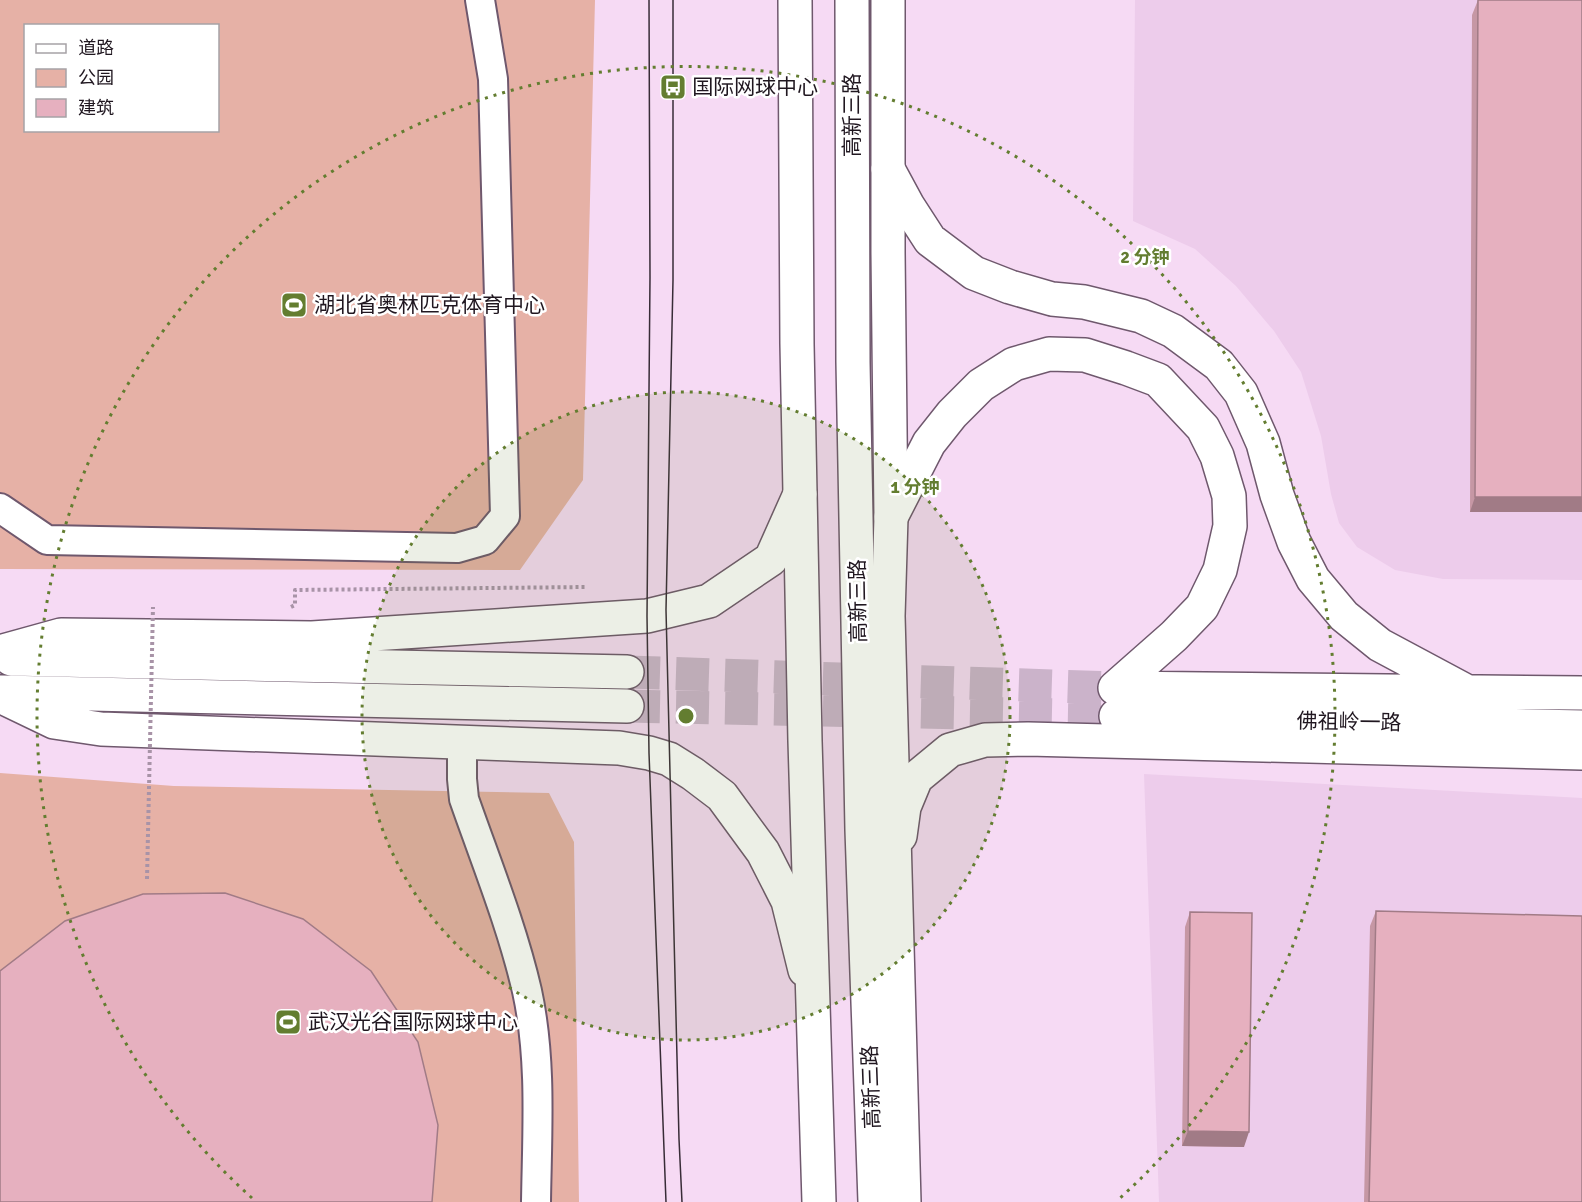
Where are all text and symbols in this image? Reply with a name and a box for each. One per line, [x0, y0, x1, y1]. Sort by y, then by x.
legend [24, 24, 219, 132]
text: 道路 [78, 37, 114, 59]
text: 公园 [78, 67, 114, 89]
bus stop icon: 国际网球中心 [658, 72, 688, 102]
street label: 高新三路 [839, 73, 865, 157]
place label: 国际网球中心 [692, 74, 818, 100]
text: 建筑 [78, 97, 114, 119]
text: 2 分钟 [1120, 246, 1170, 268]
sports icon: 湖北省奥林匹克体育中心 [279, 290, 309, 320]
place label: 湖北省奥林匹克体育中心 [314, 292, 545, 318]
text: 1 分钟 [890, 476, 940, 498]
street label: 高新三路 [844, 559, 872, 643]
centre of rings [676, 706, 696, 726]
street label: 佛祖岭一路 [1296, 708, 1402, 736]
sports icon: 武汉光谷国际网球中心 [273, 1007, 303, 1037]
place label: 武汉光谷国际网球中心 [308, 1009, 518, 1035]
street label: 高新三路 [857, 1045, 885, 1129]

